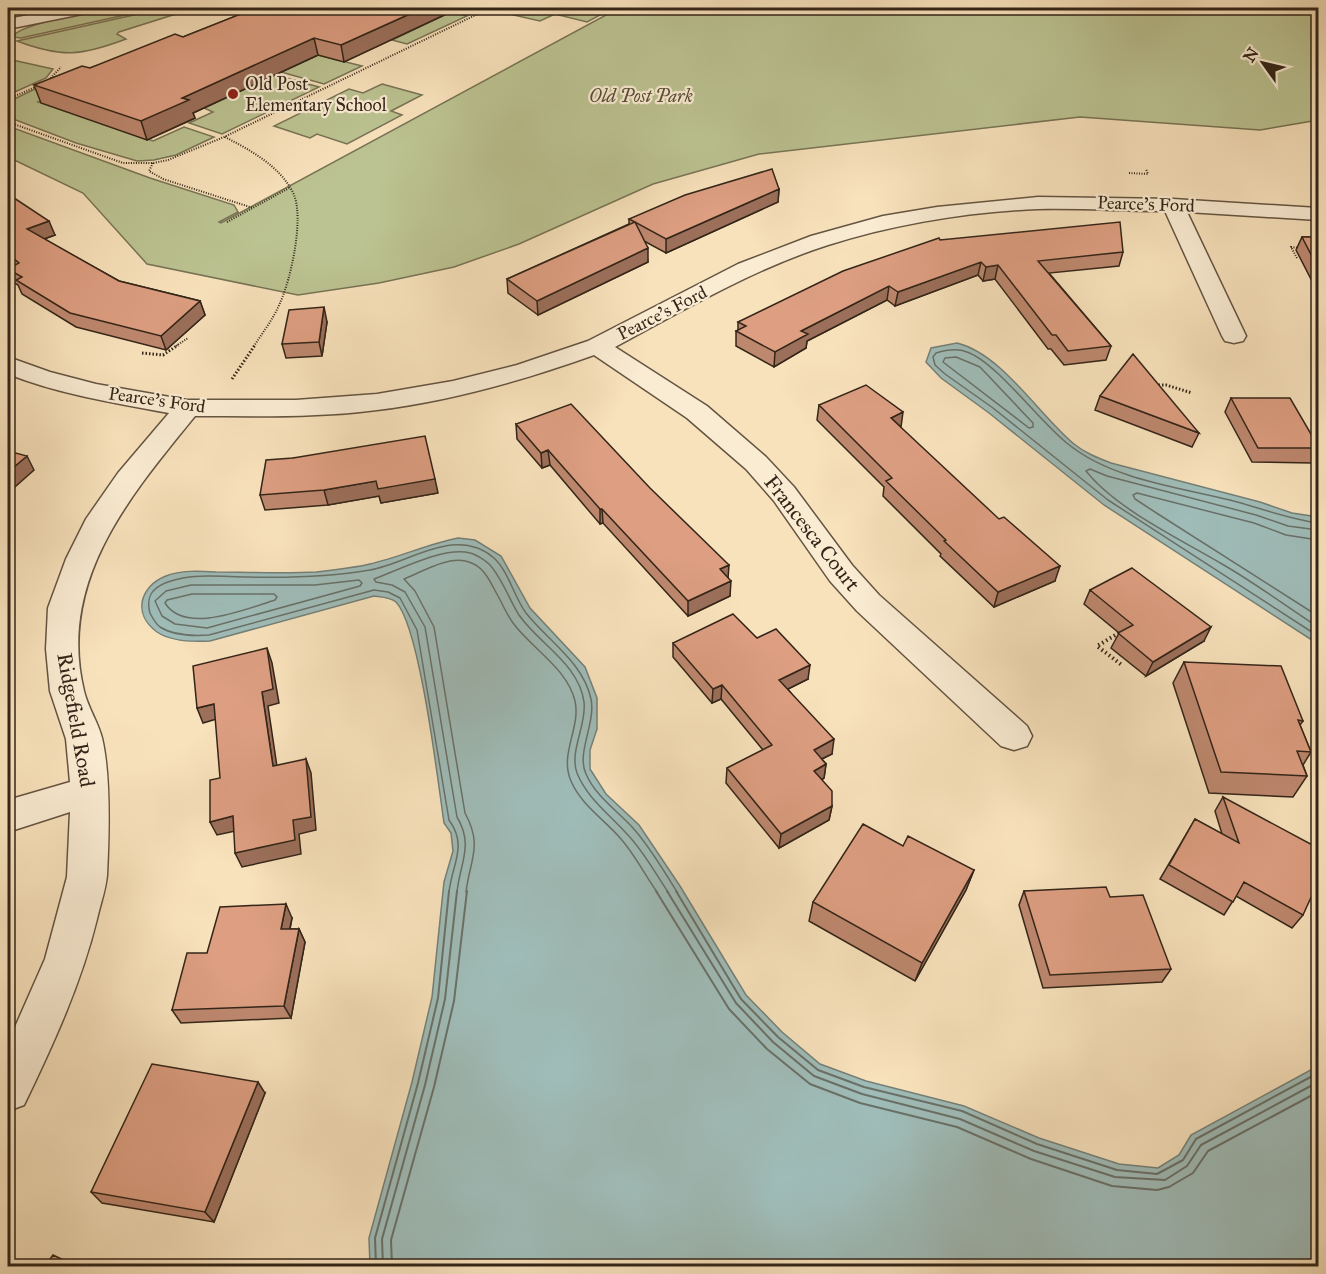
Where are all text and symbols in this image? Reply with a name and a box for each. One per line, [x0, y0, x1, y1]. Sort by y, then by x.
north arrow [1233, 33, 1293, 93]
text: N [1239, 44, 1263, 66]
place label: Old Post Elementary School [245, 73, 387, 116]
park label: Old Post Park [589, 85, 693, 107]
marker: Old Post Elementary School [226, 87, 240, 101]
street label: Pearce's Ford [1097, 191, 1195, 217]
street label: Pearce's Ford [613, 281, 711, 345]
street label: Pearce's Ford [107, 382, 207, 418]
street label: Francesca Court [759, 470, 866, 597]
street label: Ridgefield Road [51, 651, 101, 790]

